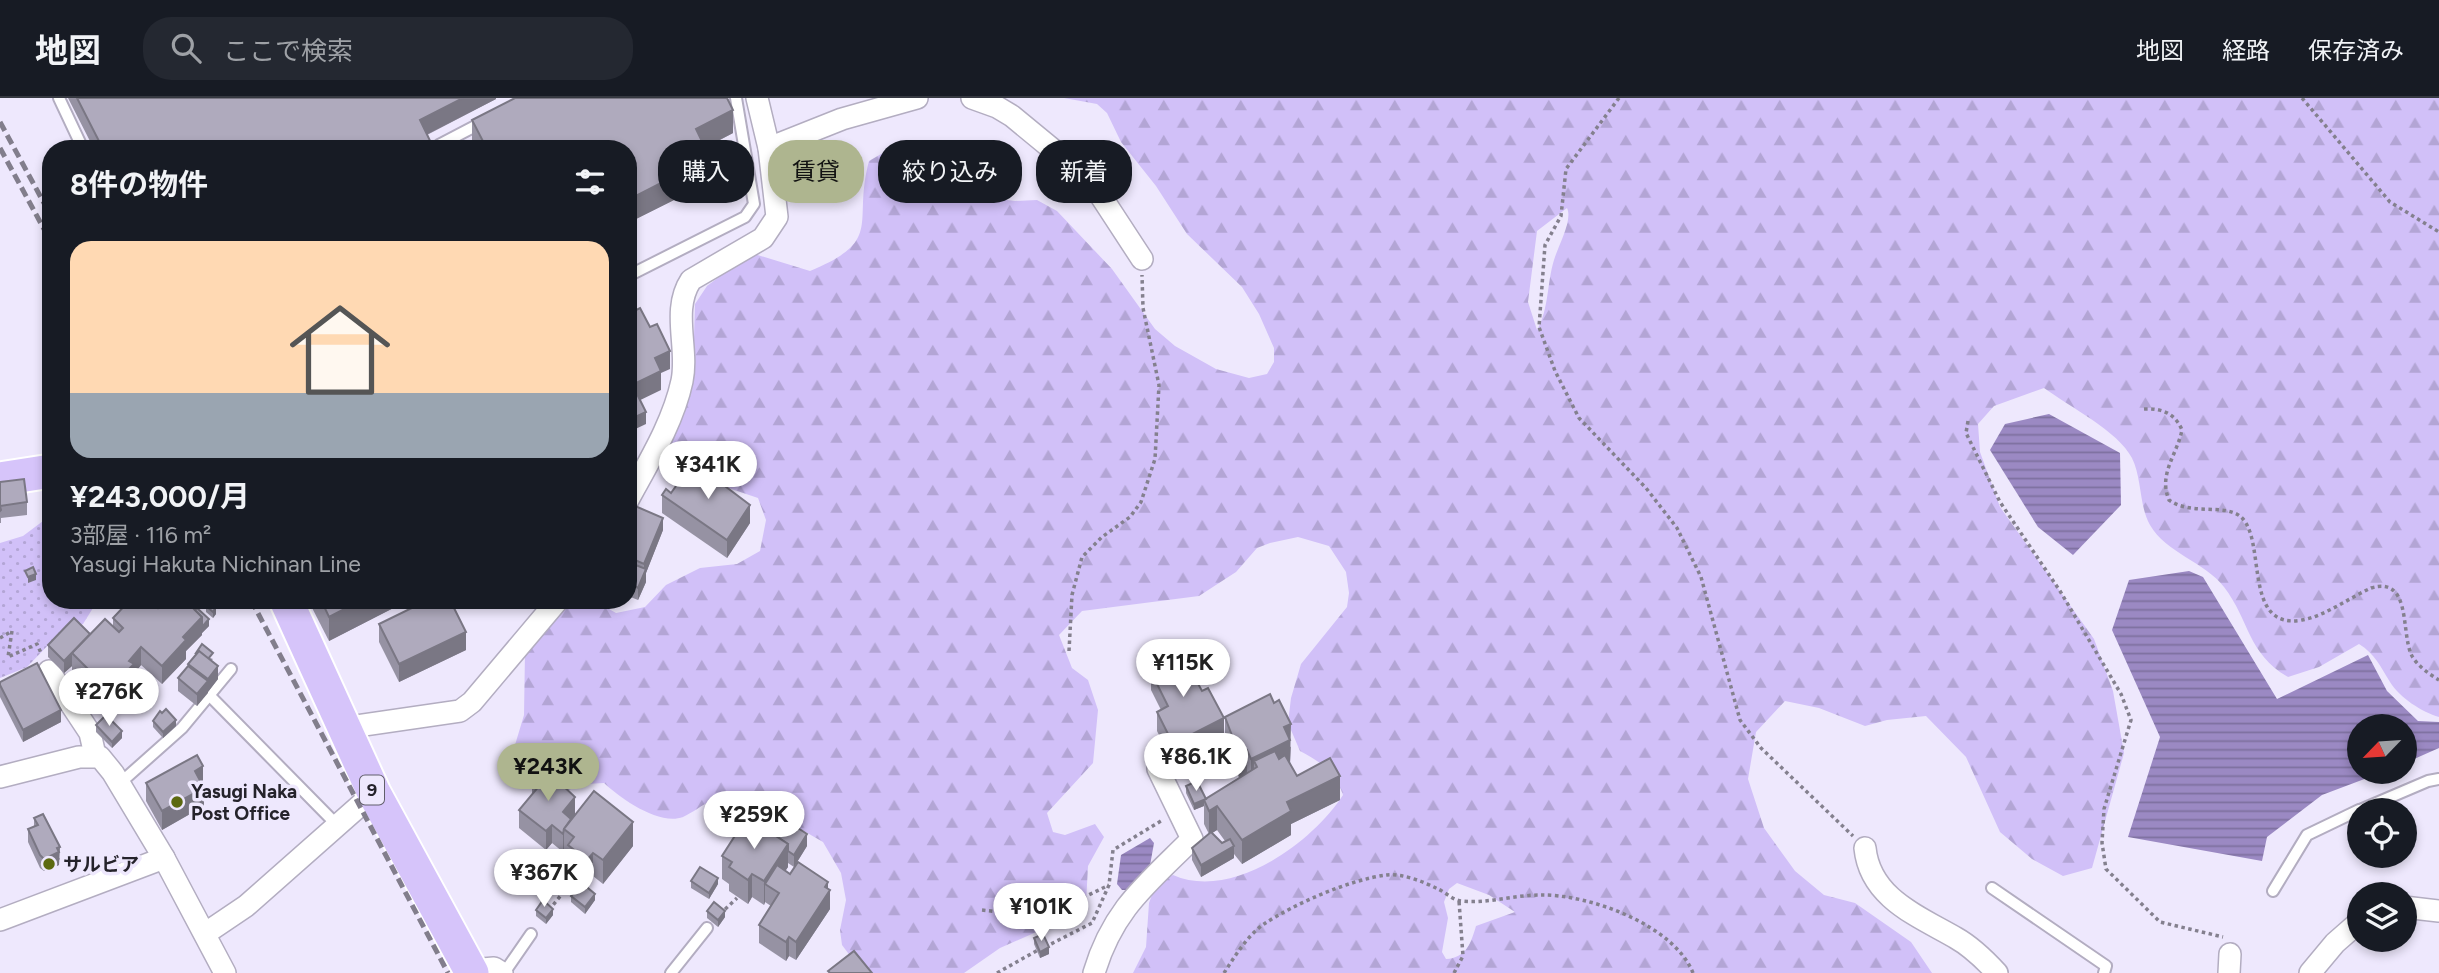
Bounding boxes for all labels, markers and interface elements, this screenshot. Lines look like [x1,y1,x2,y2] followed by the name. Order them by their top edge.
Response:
[143,17,633,80] search box
[167,29,205,67] icon: search
[35,31,101,70] text: 地図
[223,35,353,67] text: ここで検索
[2136,36,2184,65] text: 地図
[2222,36,2270,65] text: 経路
[2308,36,2404,65] text: 保存済み
[658,140,754,203] chip: 購入
[768,140,864,203] chip: 賃貸
[878,140,1022,203] chip: 絞り込み
[1036,140,1132,203] chip: 新着
[571,163,609,201] icon: filters
[70,166,208,203] text: 8件の物件
[277,287,403,413] icon: home
[659,442,757,501] pin: ¥341K
[675,450,741,478] text: ¥341K
[70,478,250,515] text: ¥243,000/月
[70,521,211,549] text: 3部屋 · 116 m²
[70,550,361,578] text: Yasugi Hakuta Nichinan Line
[1134,640,1232,699] pin: ¥115K
[1152,648,1214,676] text: ¥115K
[60,668,158,728] pin: ¥276K
[75,677,143,705] text: ¥276K
[2347,714,2417,784] north arrow
[2347,714,2417,952] map controls
[1139,734,1253,793] pin: ¥86.1K
[1160,742,1232,770] text: ¥86.1K
[499,744,597,803] pin: ¥243K
[513,752,583,780] text: ¥243K
[360,776,384,804] road number: 9
[191,780,297,825] place label: Yasugi Naka Post Office
[705,792,803,851] pin: ¥259K
[169,794,185,810] marker: Yasugi Naka Post Office
[2347,798,2417,868] button: locate
[719,800,789,828] text: ¥259K
[495,850,593,909] pin: ¥367K
[63,853,139,876] place label: サルビア
[41,856,57,872] marker: サルビア
[510,858,578,886] text: ¥367K
[2347,882,2417,952] button: layers
[992,884,1090,943] pin: ¥101K
[1009,892,1073,920] text: ¥101K

